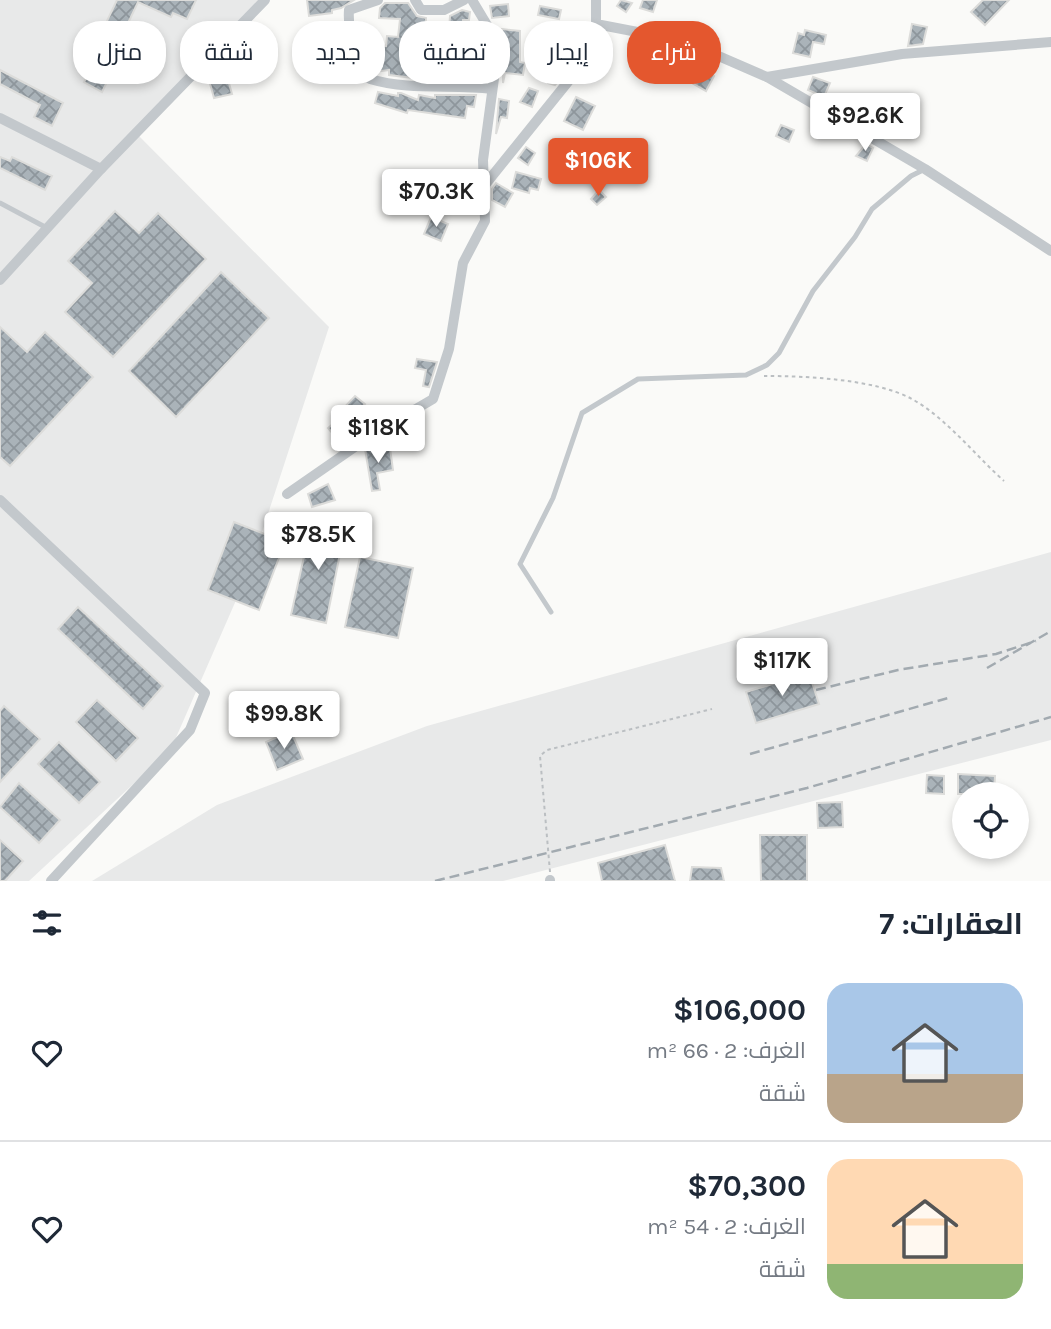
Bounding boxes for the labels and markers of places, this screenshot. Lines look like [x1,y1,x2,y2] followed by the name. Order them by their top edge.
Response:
[808,94,922,153] pin: $92.6K
[549,138,647,198] pin: $106K
[379,170,493,229] pin: $70.3K
[329,406,427,465] pin: $118K
[261,512,375,572] pin: $78.5K
[733,638,831,698] pin: $117K
[227,692,341,751] pin: $99.8K

